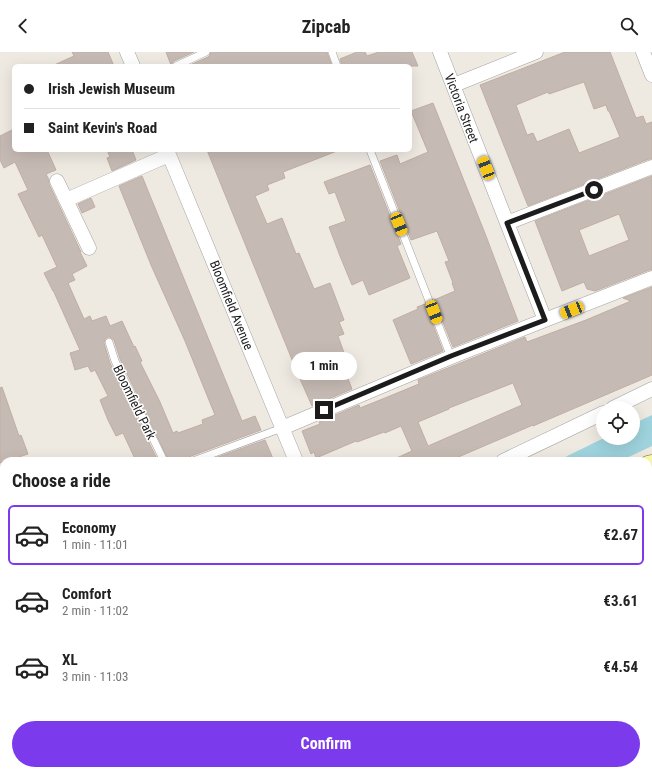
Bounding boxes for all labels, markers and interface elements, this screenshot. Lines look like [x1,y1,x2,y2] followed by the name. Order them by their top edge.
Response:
[12,15,34,37] icon: back
[618,15,640,37] icon: search
[302,16,350,37] text: Zipcab
[441,71,482,145] street label: Victoria Street
[48,80,175,98] text: Irish Jewish Museum
[48,119,157,137] text: Saint Kevin's Road
[476,155,496,181] car
[585,181,603,199] route start
[389,211,409,237] car
[207,258,256,352] street label: Bloomfield Avenue
[424,299,444,325] car
[559,300,585,320] car
[291,352,357,380] callout: 1 min
[310,358,338,373] text: 1 min
[110,363,159,442] street label: Bloomfield Park
[315,401,333,419] route end
[596,401,640,445] map controls
[596,401,640,445] button: locate
[12,470,111,491] text: Choose a ride
[14,517,50,553] icon: car
[62,519,116,537] text: Economy
[603,526,638,544] text: €2.67
[62,537,128,552] text: 1 min · 11:01
[14,583,50,619] icon: car
[62,585,111,603] text: Comfort
[603,592,638,610] text: €3.61
[62,603,128,618] text: 2 min · 11:02
[14,649,50,685] icon: car
[62,651,78,669] text: XL
[603,658,638,676] text: €4.54
[62,669,128,684] text: 3 min · 11:03
[12,721,640,767] button: Confirm

